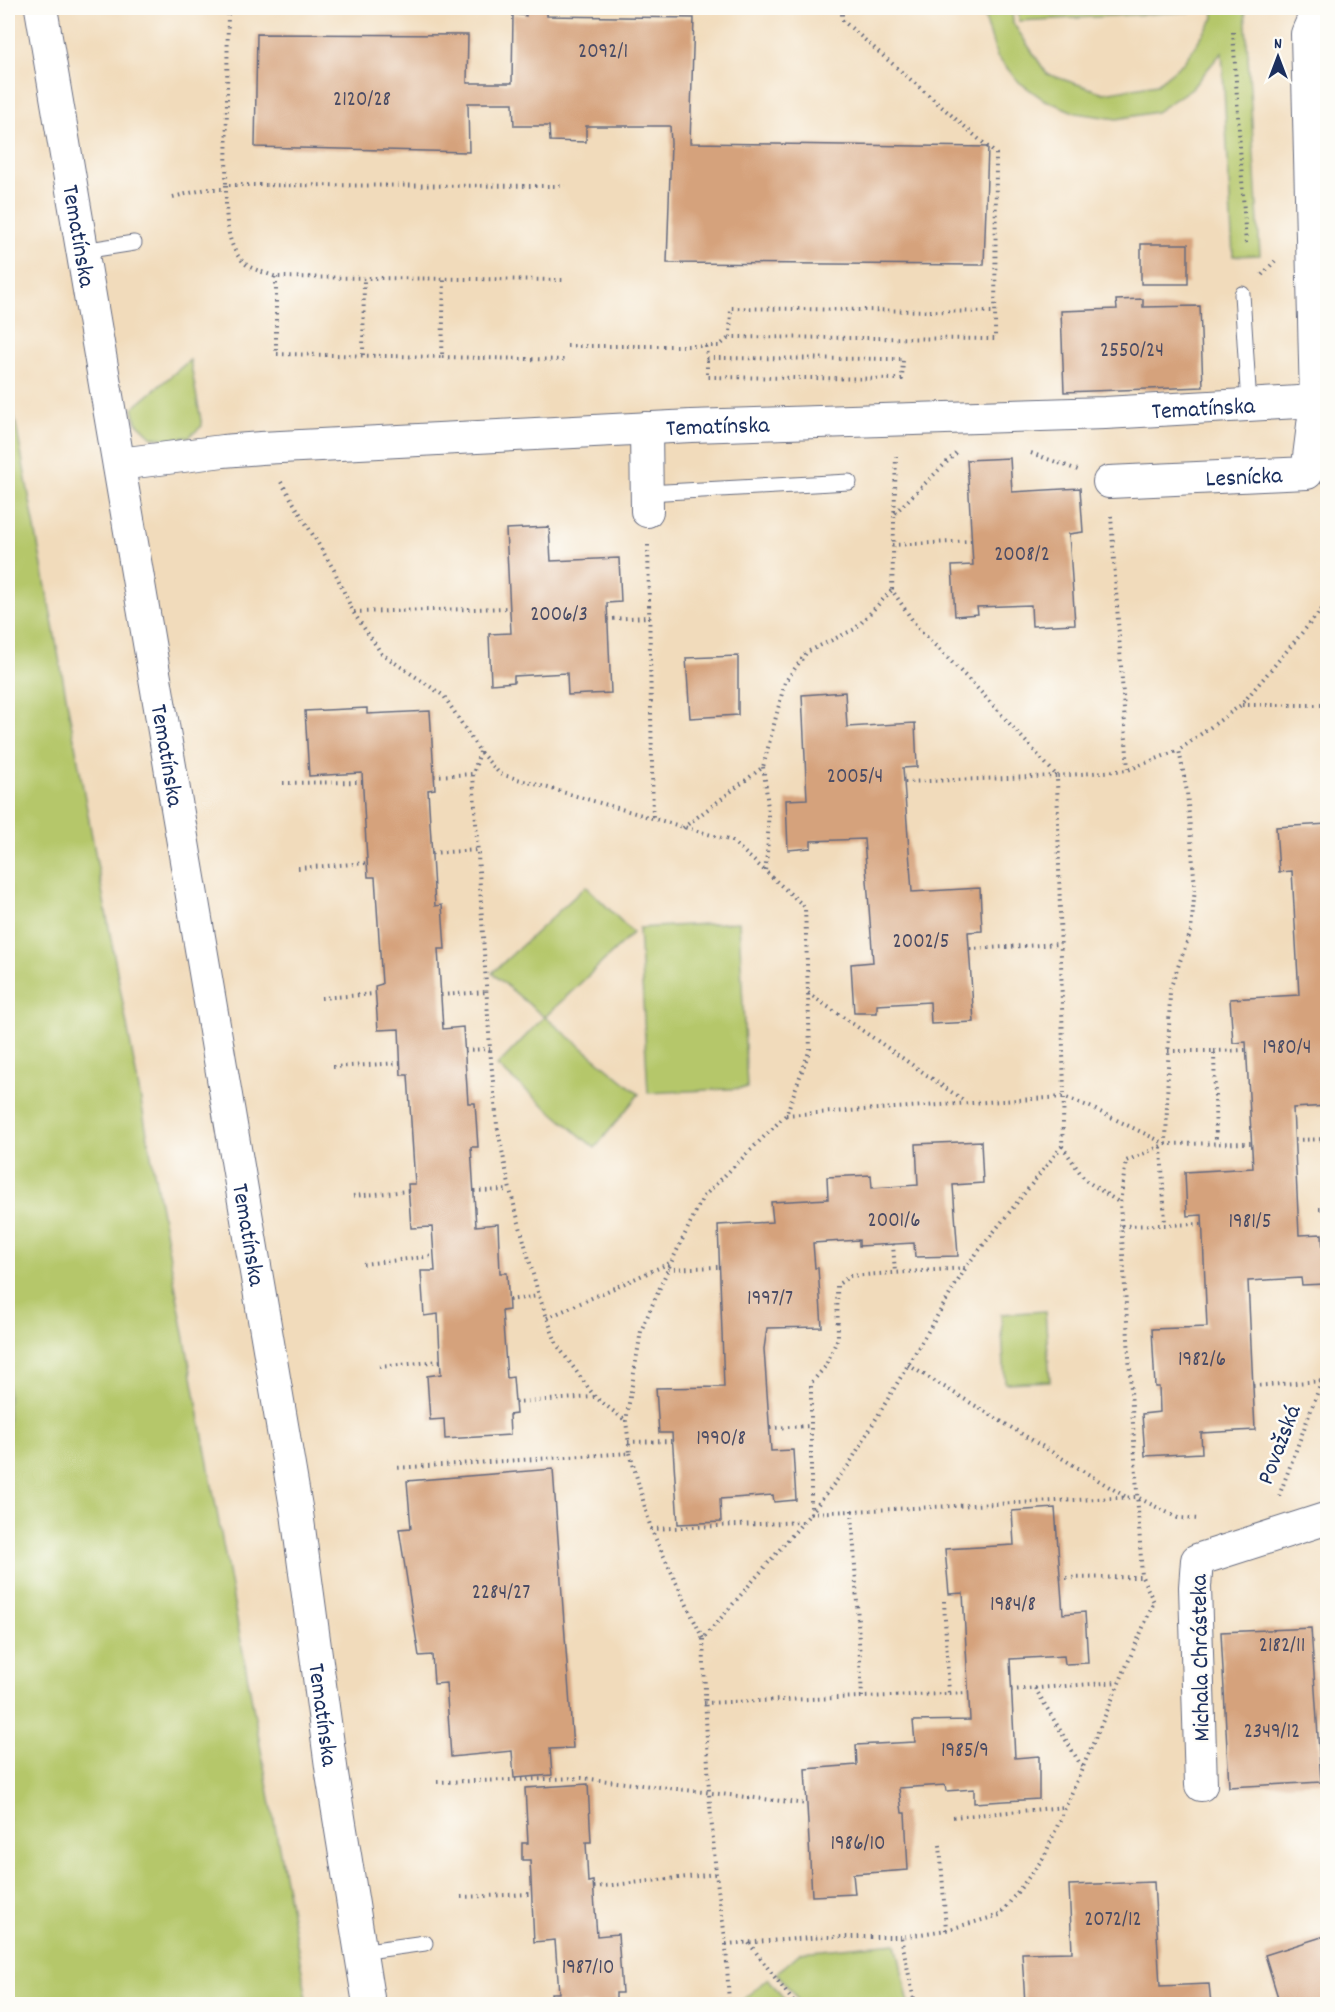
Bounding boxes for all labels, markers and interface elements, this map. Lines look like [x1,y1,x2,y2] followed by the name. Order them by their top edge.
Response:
[1248,27,1308,87] north arrow
[1274,33,1282,56] text: N
[578,38,628,68] house number: 2092/1
[333,86,391,116] house number: 2120/28
[51,182,102,291] street label: Tematínska
[1100,337,1164,367] house number: 2550/24
[1151,390,1257,430] street label: Tematínska
[665,410,771,447] street label: Tematínska
[1205,460,1284,498] street label: Lesnícka
[994,541,1050,571] house number: 2008/2
[530,601,588,631] house number: 2006/3
[140,702,191,810] street label: Tematínska
[827,763,883,793] house number: 2005/4
[893,928,949,958] house number: 2002/5
[1263,1034,1311,1064] house number: 1980/4
[221,1181,272,1289] street label: Tematínska
[868,1207,920,1237] house number: 2001/6
[1229,1208,1271,1238] house number: 1981/5
[747,1285,793,1315] house number: 1997/7
[1178,1346,1226,1376] house number: 1982/6
[1250,1400,1312,1490] street label: Považská
[696,1425,746,1455] house number: 1990/8
[1184,1573,1220,1742] street label: Michala Chrásteka
[472,1579,530,1609] house number: 2284/27
[990,1591,1036,1621] house number: 1984/8
[1259,1632,1305,1662] house number: 2182/11
[297,1661,345,1769] street label: Tematínska
[1244,1718,1300,1748] house number: 2349/12
[941,1737,989,1767] house number: 1985/9
[831,1830,885,1860] house number: 1986/10
[1084,1906,1142,1936] house number: 2072/12
[562,1954,614,1984] house number: 1987/10

